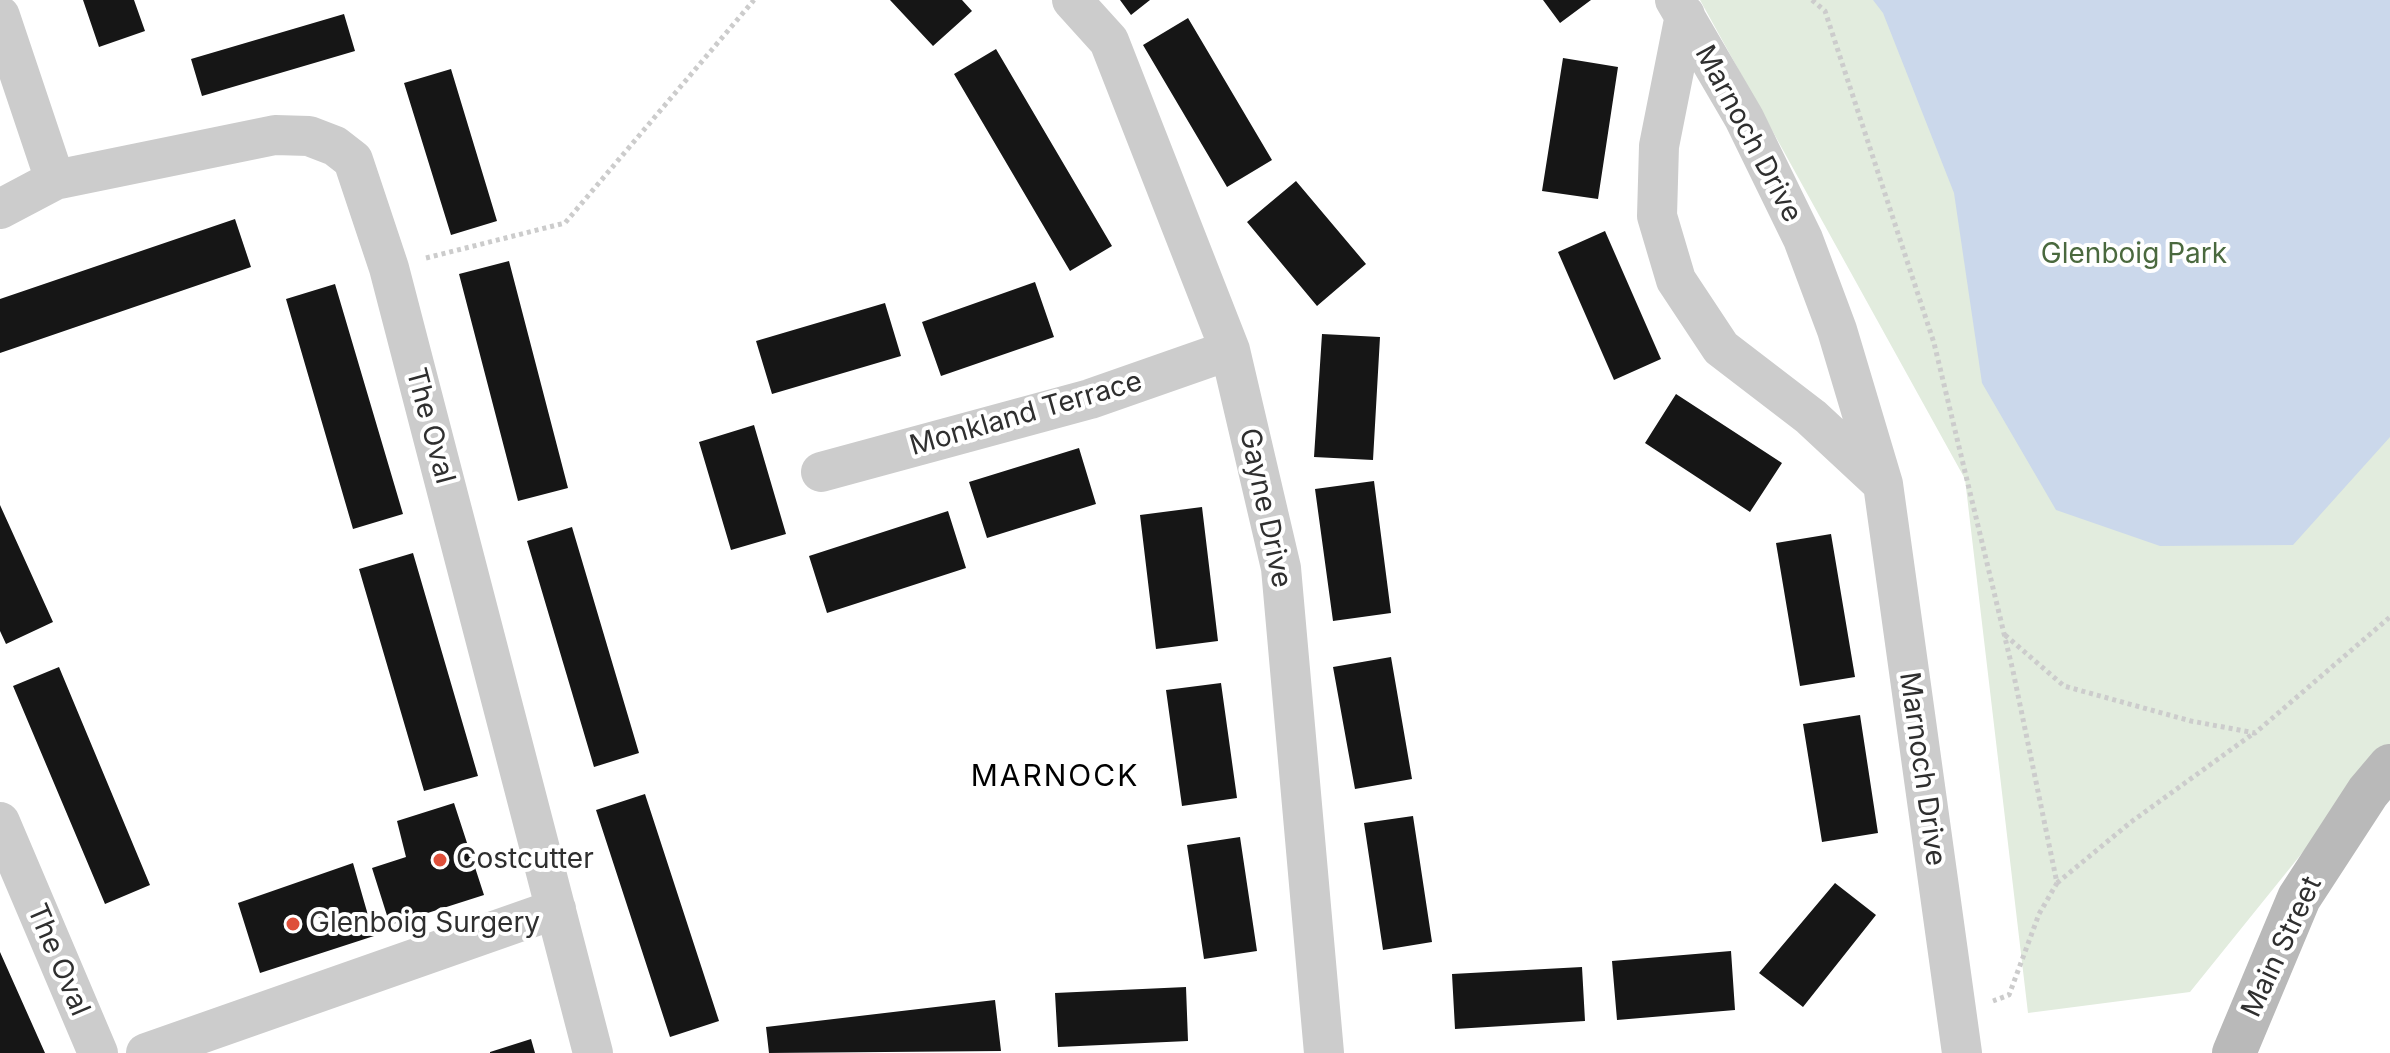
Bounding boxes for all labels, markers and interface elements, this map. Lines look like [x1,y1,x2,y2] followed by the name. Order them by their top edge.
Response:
[1687,40,1809,228] street label: Marnoch Drive
[2041,238,2227,272] park label: Glenboig Park
[398,364,462,488] street label: The Oval
[906,365,1146,463] street label: Monkland Terrace
[1232,425,1298,591] street label: Gayne Drive
[1892,670,1952,868] street label: Marnoch Drive
[971,759,1139,795] district label: MARNOCK
[456,843,594,877] place label: Costcutter
[431,851,449,869] marker: Costcutter
[2235,871,2329,1023] street label: Main Street
[19,899,97,1021] street label: The Oval
[309,907,540,941] place label: Glenboig Surgery
[284,915,302,933] marker: Glenboig Surgery

